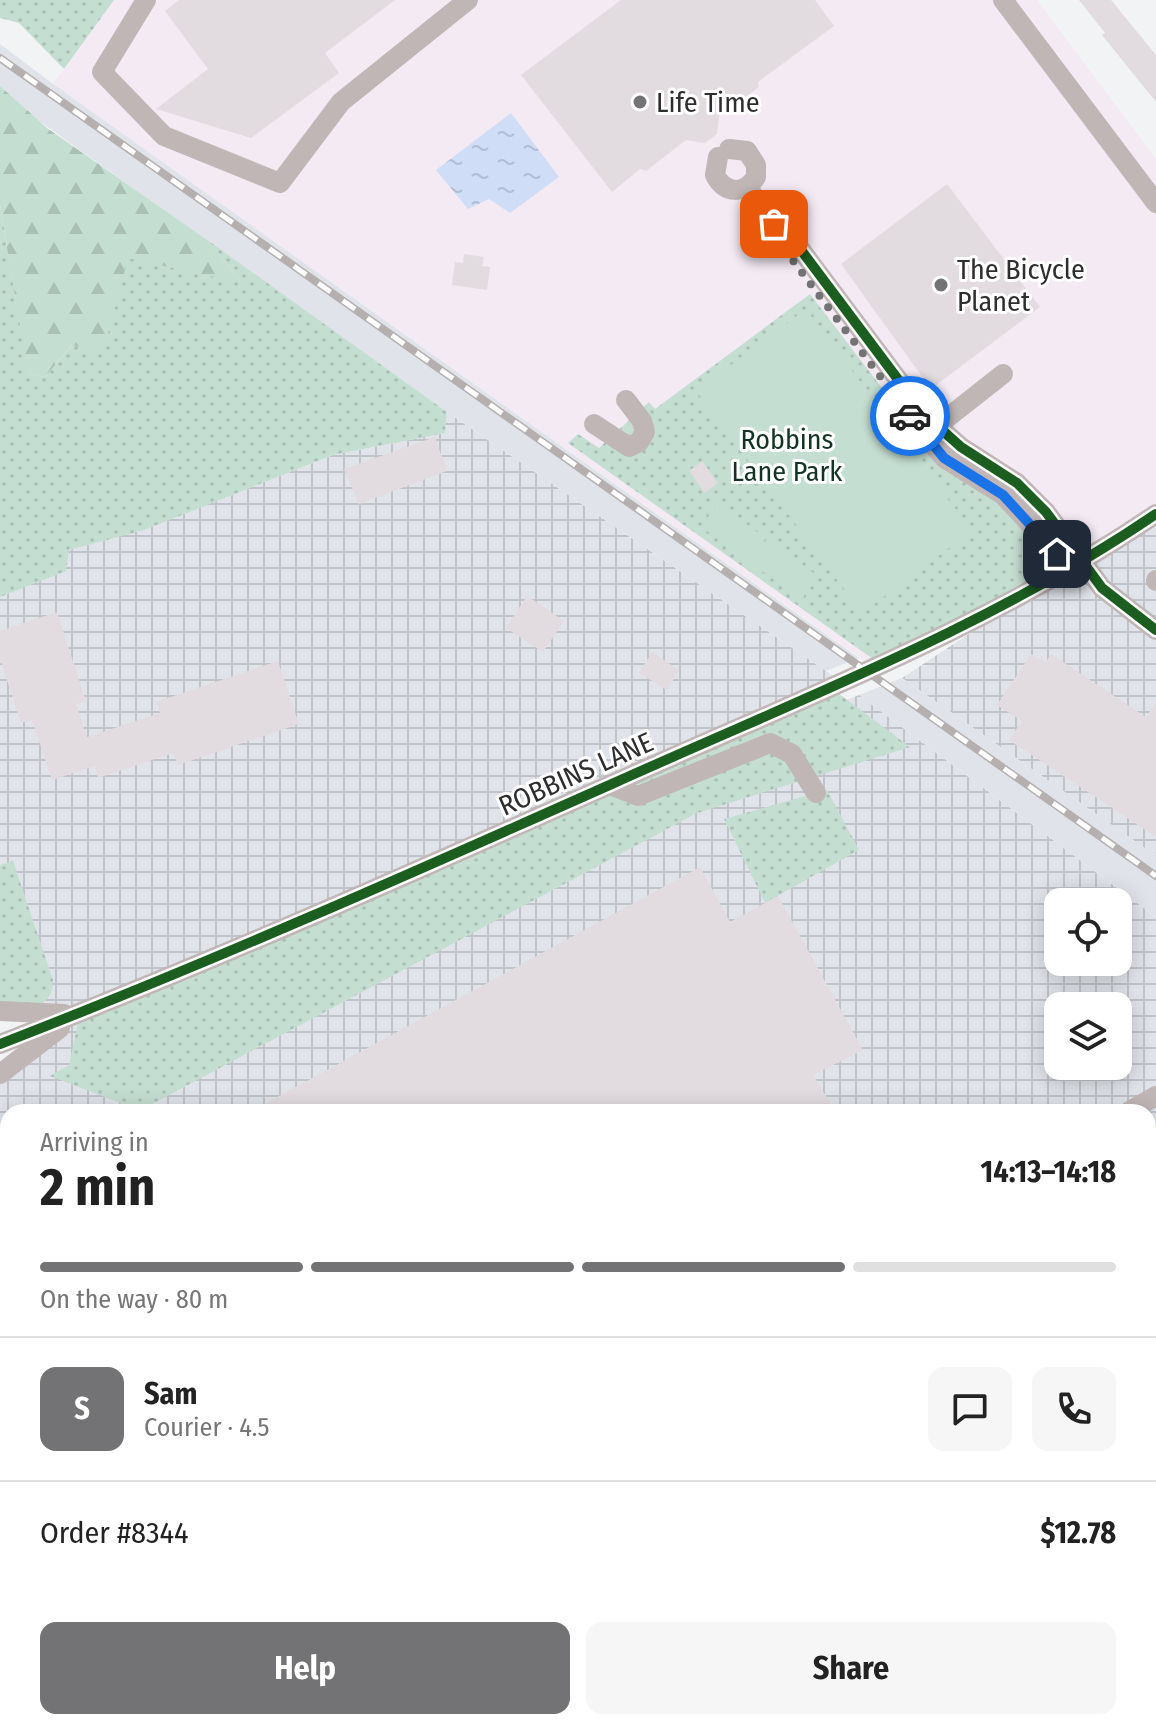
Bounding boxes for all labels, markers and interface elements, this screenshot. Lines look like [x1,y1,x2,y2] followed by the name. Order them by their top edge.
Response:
[656,86,760,119] place label: Life Time
[631,93,649,111] marker: Life Time
[740,190,808,258] pin
[752,202,796,246] icon: bag
[957,253,1085,318] place label: The Bicycle Planet
[932,276,950,294] marker: The Bicycle Planet
[870,376,950,456] courier
[888,394,932,438] icon: car
[732,423,843,488] park label: Robbins Lane Park
[1023,520,1091,588] pin
[1035,532,1079,576] icon: home
[494,725,658,823] street label: ROBBINS LANE
[1044,888,1132,1080] map controls
[1044,888,1132,976] button: locate
[1044,992,1132,1080] button: layers
[40,1127,149,1158] text: Arriving in
[981,1154,1116,1190] text: 14:13–14:18
[40,1156,155,1219] text: 2 min
[40,1284,228,1315] text: On the way · 80 m
[928,1367,1012,1451] button: chat
[1032,1367,1116,1451] button: phone
[144,1376,197,1412] text: Sam
[74,1391,90,1427] text: S
[144,1412,270,1443] text: Courier · 4.5
[40,1515,188,1551] text: Order #8344
[1041,1515,1116,1551] text: $12.78
[40,1622,570,1714] button: Help
[586,1622,1116,1714] button: Share

